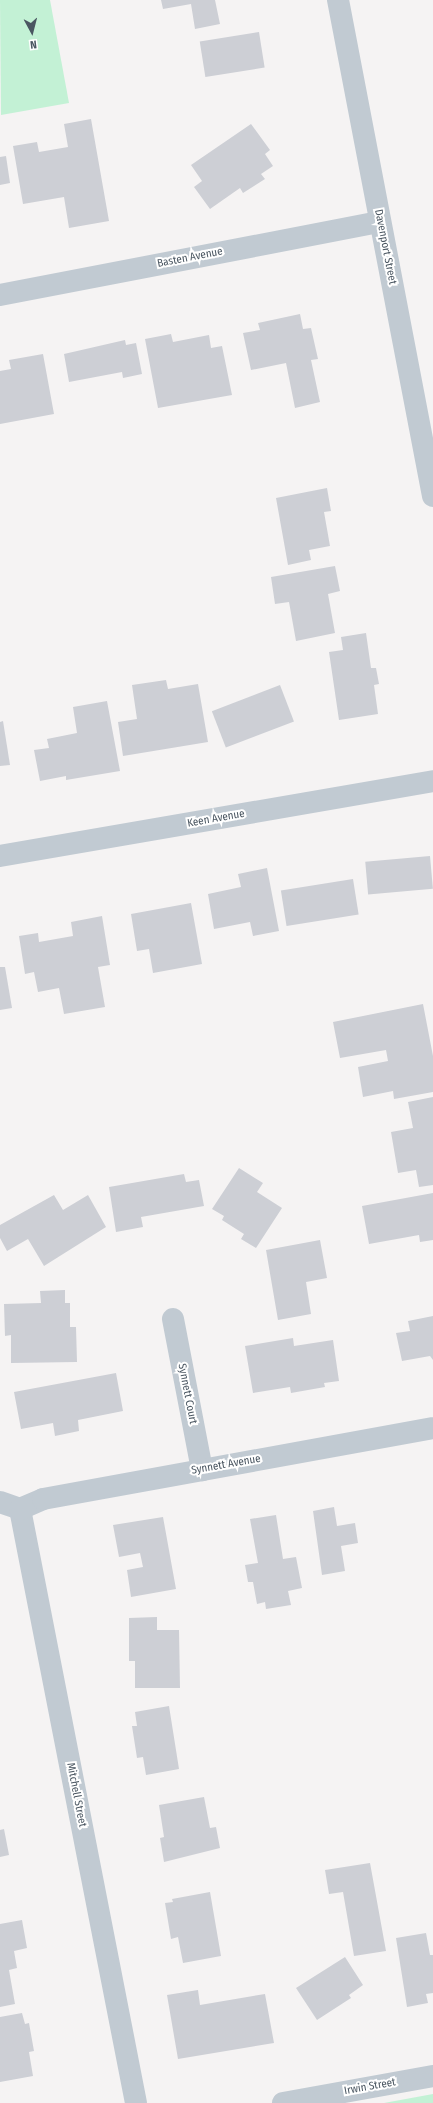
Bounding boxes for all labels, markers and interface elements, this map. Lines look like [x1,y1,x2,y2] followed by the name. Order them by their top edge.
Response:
[12,12,52,52] north arrow
[29,38,38,51] text: N
[371,208,399,286] street label: Davenport Street
[156,245,224,271] street label: Basten Avenue
[186,807,246,831] street label: Keen Avenue
[175,1363,199,1425] street label: Synnett Court
[190,1452,262,1478] street label: Synnett Avenue
[63,1762,89,1828] street label: Mitchell Street
[343,2076,397,2098] street label: Irwin Street

